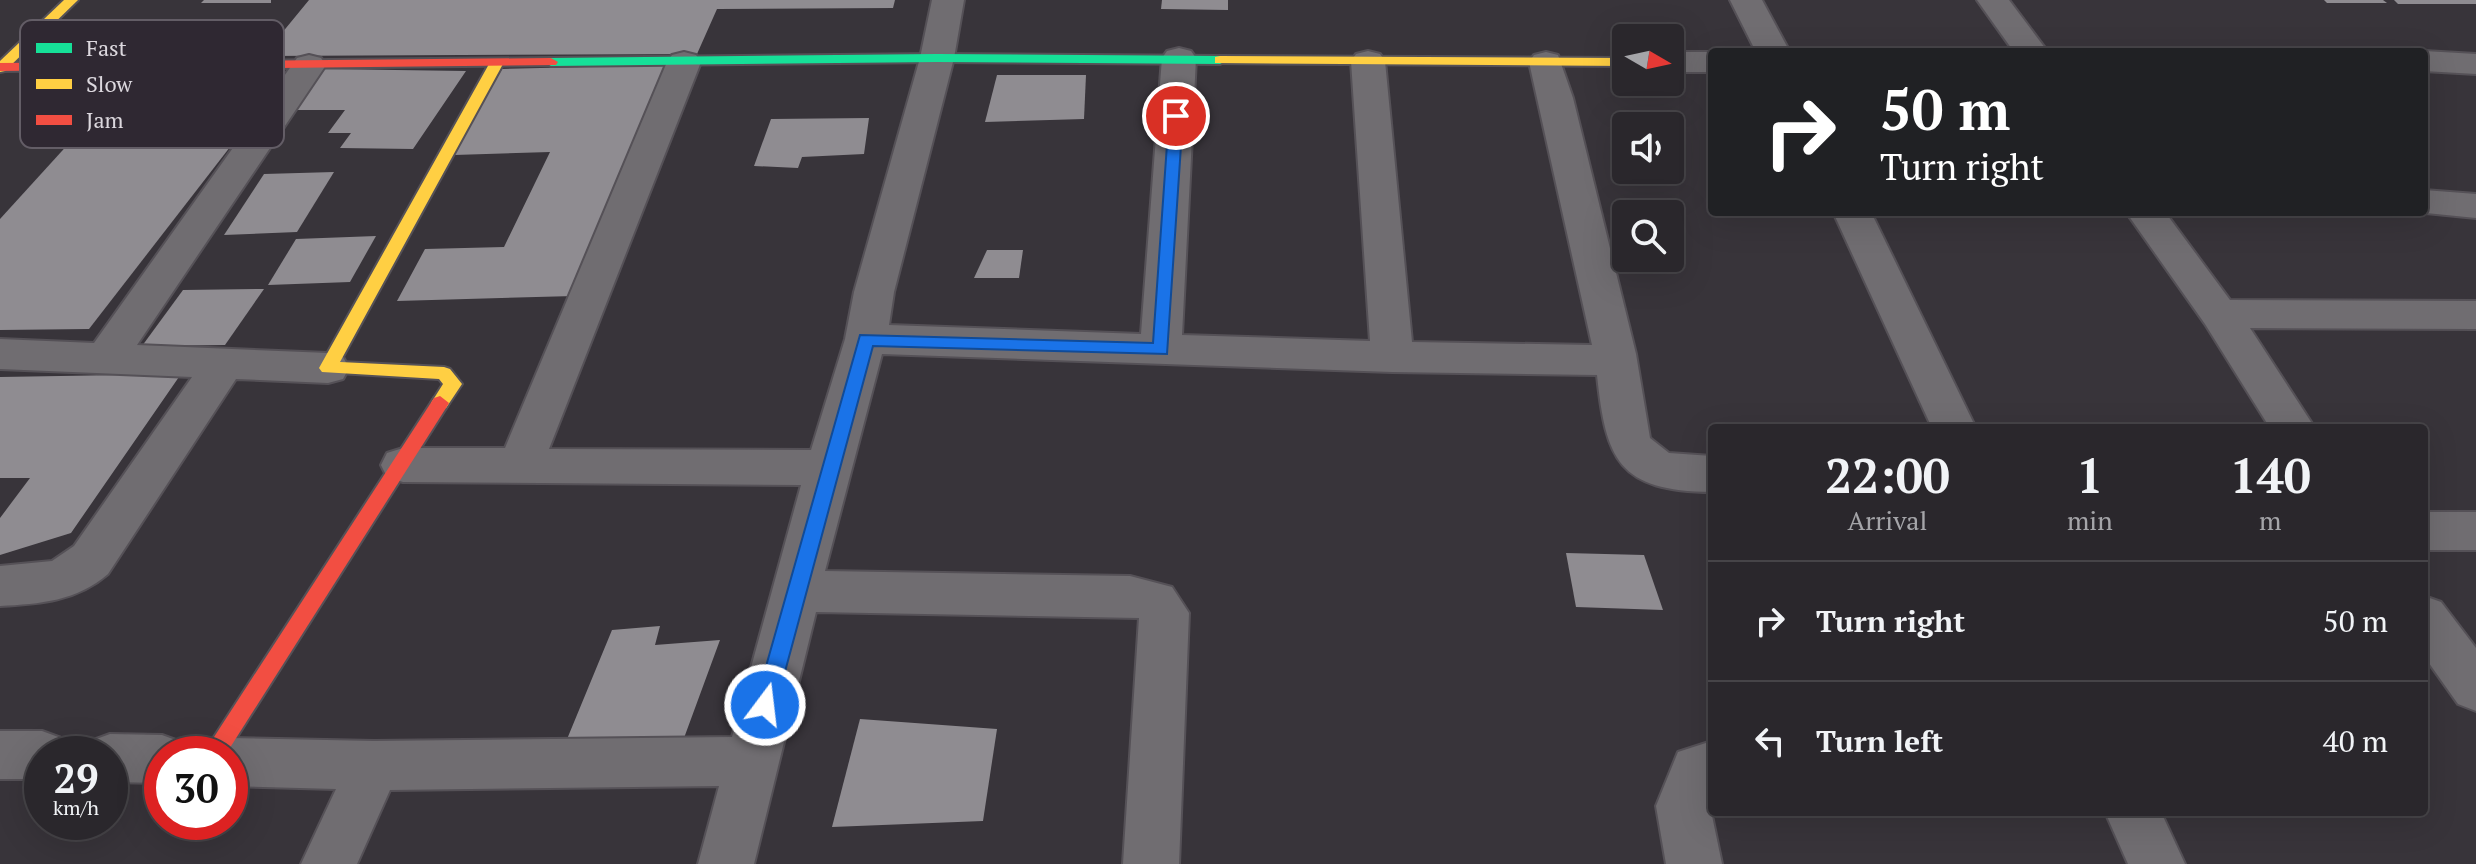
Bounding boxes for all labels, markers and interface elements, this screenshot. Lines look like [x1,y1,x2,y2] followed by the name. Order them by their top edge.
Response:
[20,20,284,148] legend
[1612,24,1684,96] north arrow
[1612,24,1684,272] map controls
[86,33,127,62] text: Fast
[86,69,133,98] text: Slow
[1880,72,2010,146] text: 50 m
[1748,80,1852,184] icon: right
[1142,82,1210,150] pin
[1154,94,1198,138] icon: arrive
[86,105,124,134] text: Jam
[1612,112,1684,184] button: sound
[1880,143,2044,190] text: Turn right
[1612,200,1684,272] button: search
[1825,443,1950,507] text: 22:00
[2076,443,2103,507] text: 1
[2230,443,2311,507] text: 140
[1848,503,1927,537] text: Arrival
[2067,503,2113,537] text: min
[2259,503,2282,537] text: m
[1748,599,1792,643] icon: right
[1816,601,1965,641] text: Turn right
[2323,601,2388,641] text: 50 m
[723,663,807,747] position arrow
[1748,719,1792,763] icon: left
[1816,721,1943,761] text: Turn left
[2323,721,2388,761] text: 40 m
[144,736,248,840] speed limit sign: 30
[53,751,99,804] text: 29
[53,794,99,821] text: km/h

